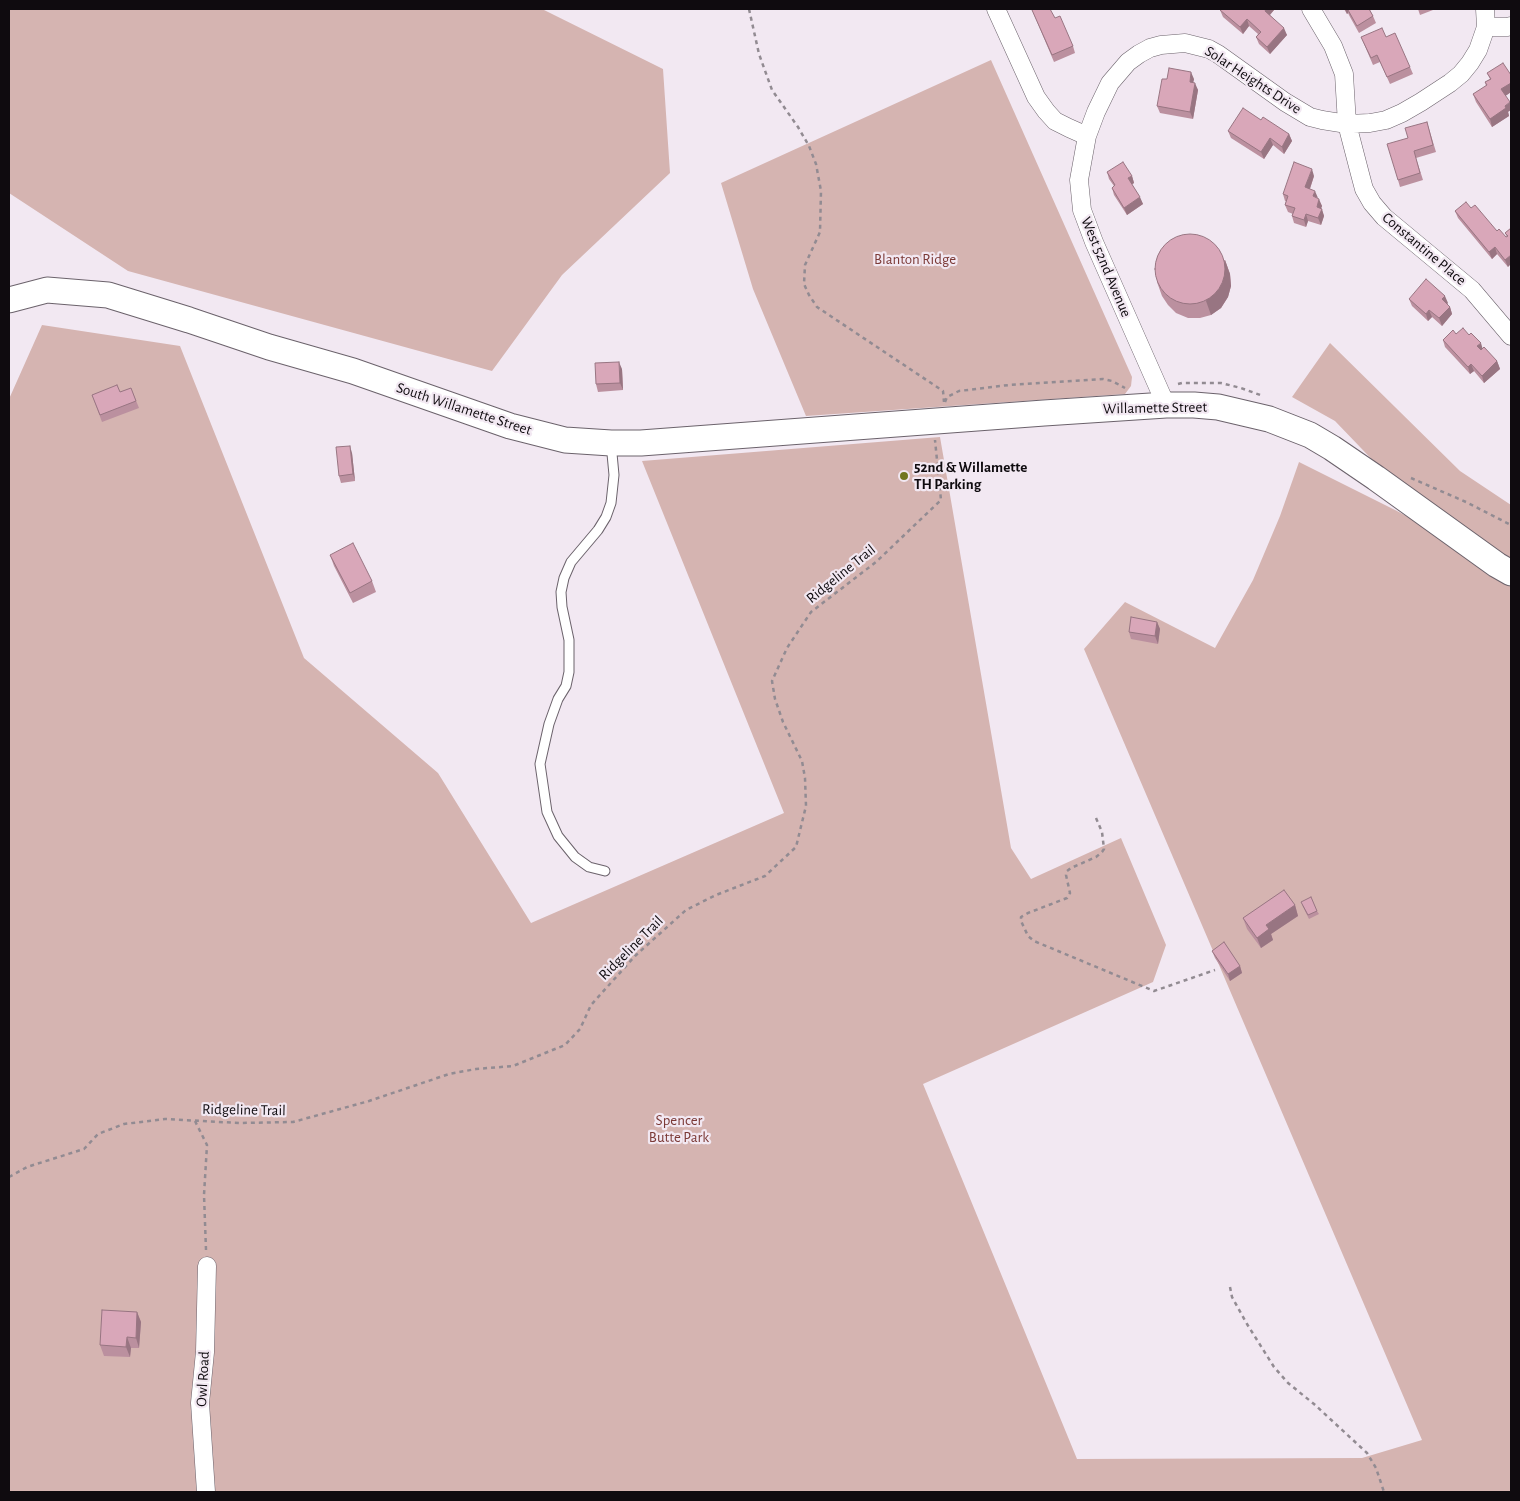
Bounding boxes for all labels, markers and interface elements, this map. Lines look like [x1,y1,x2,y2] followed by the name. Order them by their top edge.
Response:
[1201,42,1305,118] street label: Solar Heights Drive
[1378,209,1470,289] street label: Constantine Place
[1077,214,1135,320] street label: West 52nd Avenue
[874,250,956,268] park label: Blanton Ridge
[394,379,534,439] street label: South Willamette Street
[1103,398,1207,418] street label: Willamette Street
[914,458,1027,493] place label: 52nd & Willamette TH Parking
[898,470,910,482] marker: 52nd & Willamette TH Parking
[803,541,879,607] street label: Ridgeline Trail
[595,912,667,984] street label: Ridgeline Trail
[202,1100,286,1120] street label: Ridgeline Trail
[649,1111,709,1146] park label: Spencer Butte Park
[193,1351,213,1407] street label: Owl Road

